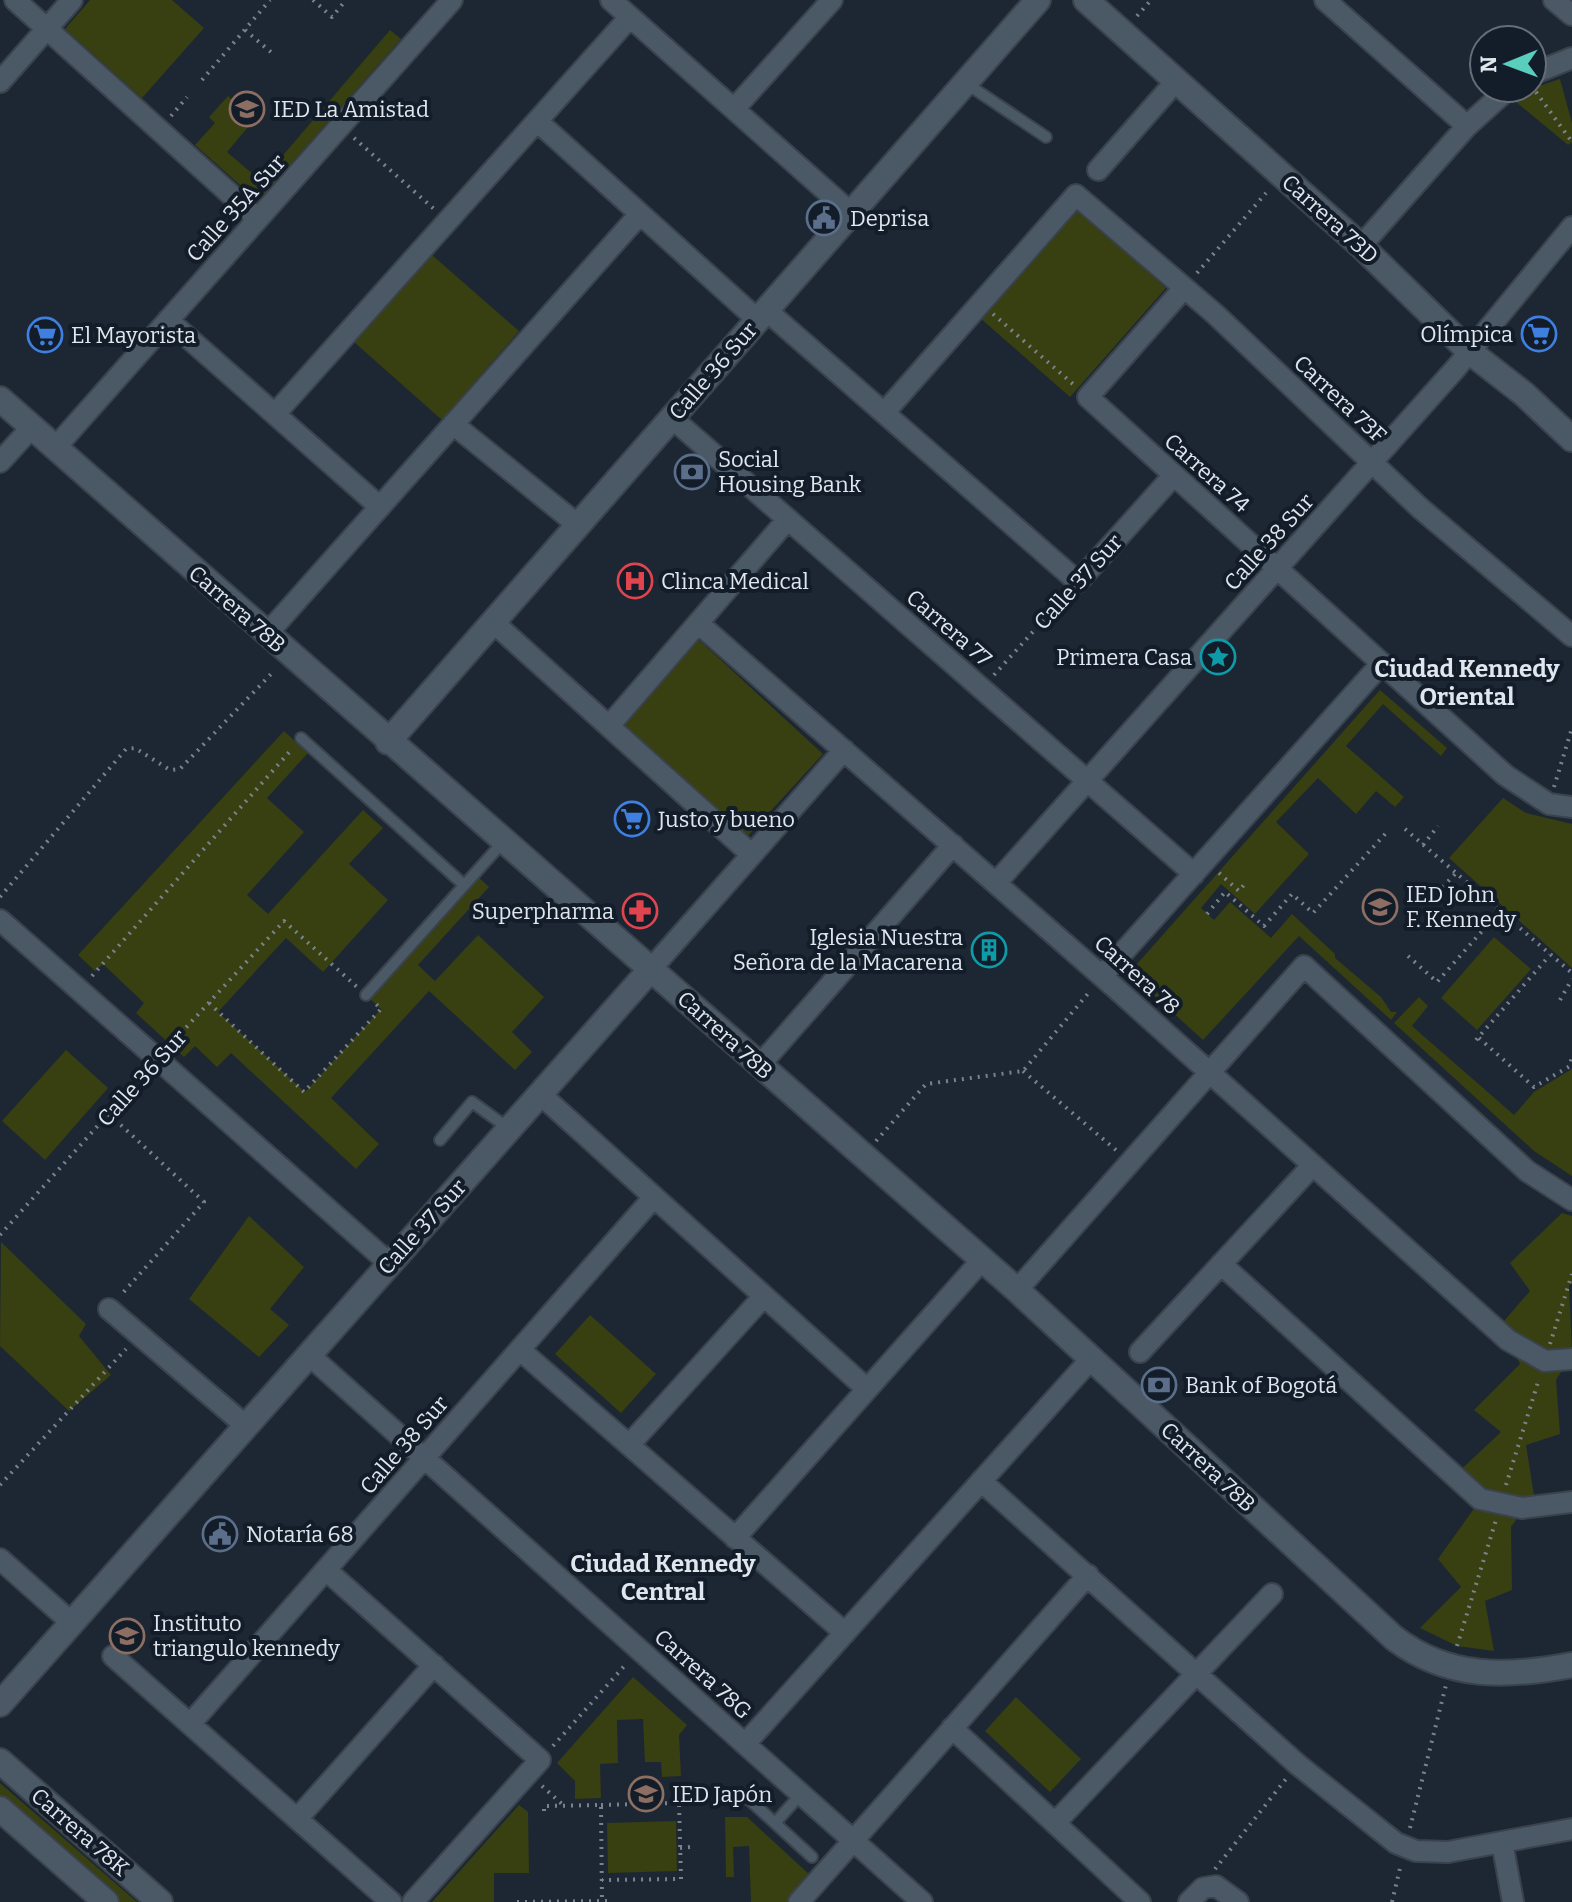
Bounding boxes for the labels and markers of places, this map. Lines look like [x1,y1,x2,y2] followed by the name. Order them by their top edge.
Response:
[228,90,266,128] school or university icon: IED La Amistad
[273,96,429,123] place label: IED La Amistad
[805,199,843,237] public building icon: Deprisa
[850,205,929,232] place label: Deprisa
[1520,315,1558,353] supermarket icon: Olímpica
[26,316,64,354] supermarket icon: El Mayorista
[1420,321,1513,348] place label: Olímpica
[71,322,196,349] place label: El Mayorista
[718,446,862,498] place label: Social Housing Bank
[673,453,711,491] bank icon: Social Housing Bank
[616,562,654,600] hospital icon: Clinca Medical
[661,568,809,595] place label: Clinca Medical
[1199,638,1237,676] place icon: Primera Casa
[1056,644,1192,671] place label: Primera Casa
[613,800,651,838] supermarket icon: Justo y bueno
[657,806,795,833] place label: Justo y bueno
[1406,881,1516,933] place label: IED John F. Kennedy
[1361,888,1399,926] school or university icon: IED John F. Kennedy
[621,892,659,930] pharmacy icon: Superpharma
[472,898,614,925] place label: Superpharma
[733,924,963,976] place label: Iglesia Nuestra Señora de la Macarena
[970,931,1008,969] building icon: Iglesia Nuestra Señora de la Macarena
[1140,1366,1178,1404] bank icon: Bank of Bogotá
[1185,1372,1337,1399] place label: Bank of Bogotá
[201,1515,239,1553] public building icon: Notaría 68
[246,1521,354,1548] place label: Notaría 68
[153,1610,340,1662] place label: Instituto triangulo kennedy
[108,1617,146,1655] school or university icon: Instituto triangulo kennedy
[627,1775,665,1813] school or university icon: IED Japón
[672,1781,772,1808] place label: IED Japón

